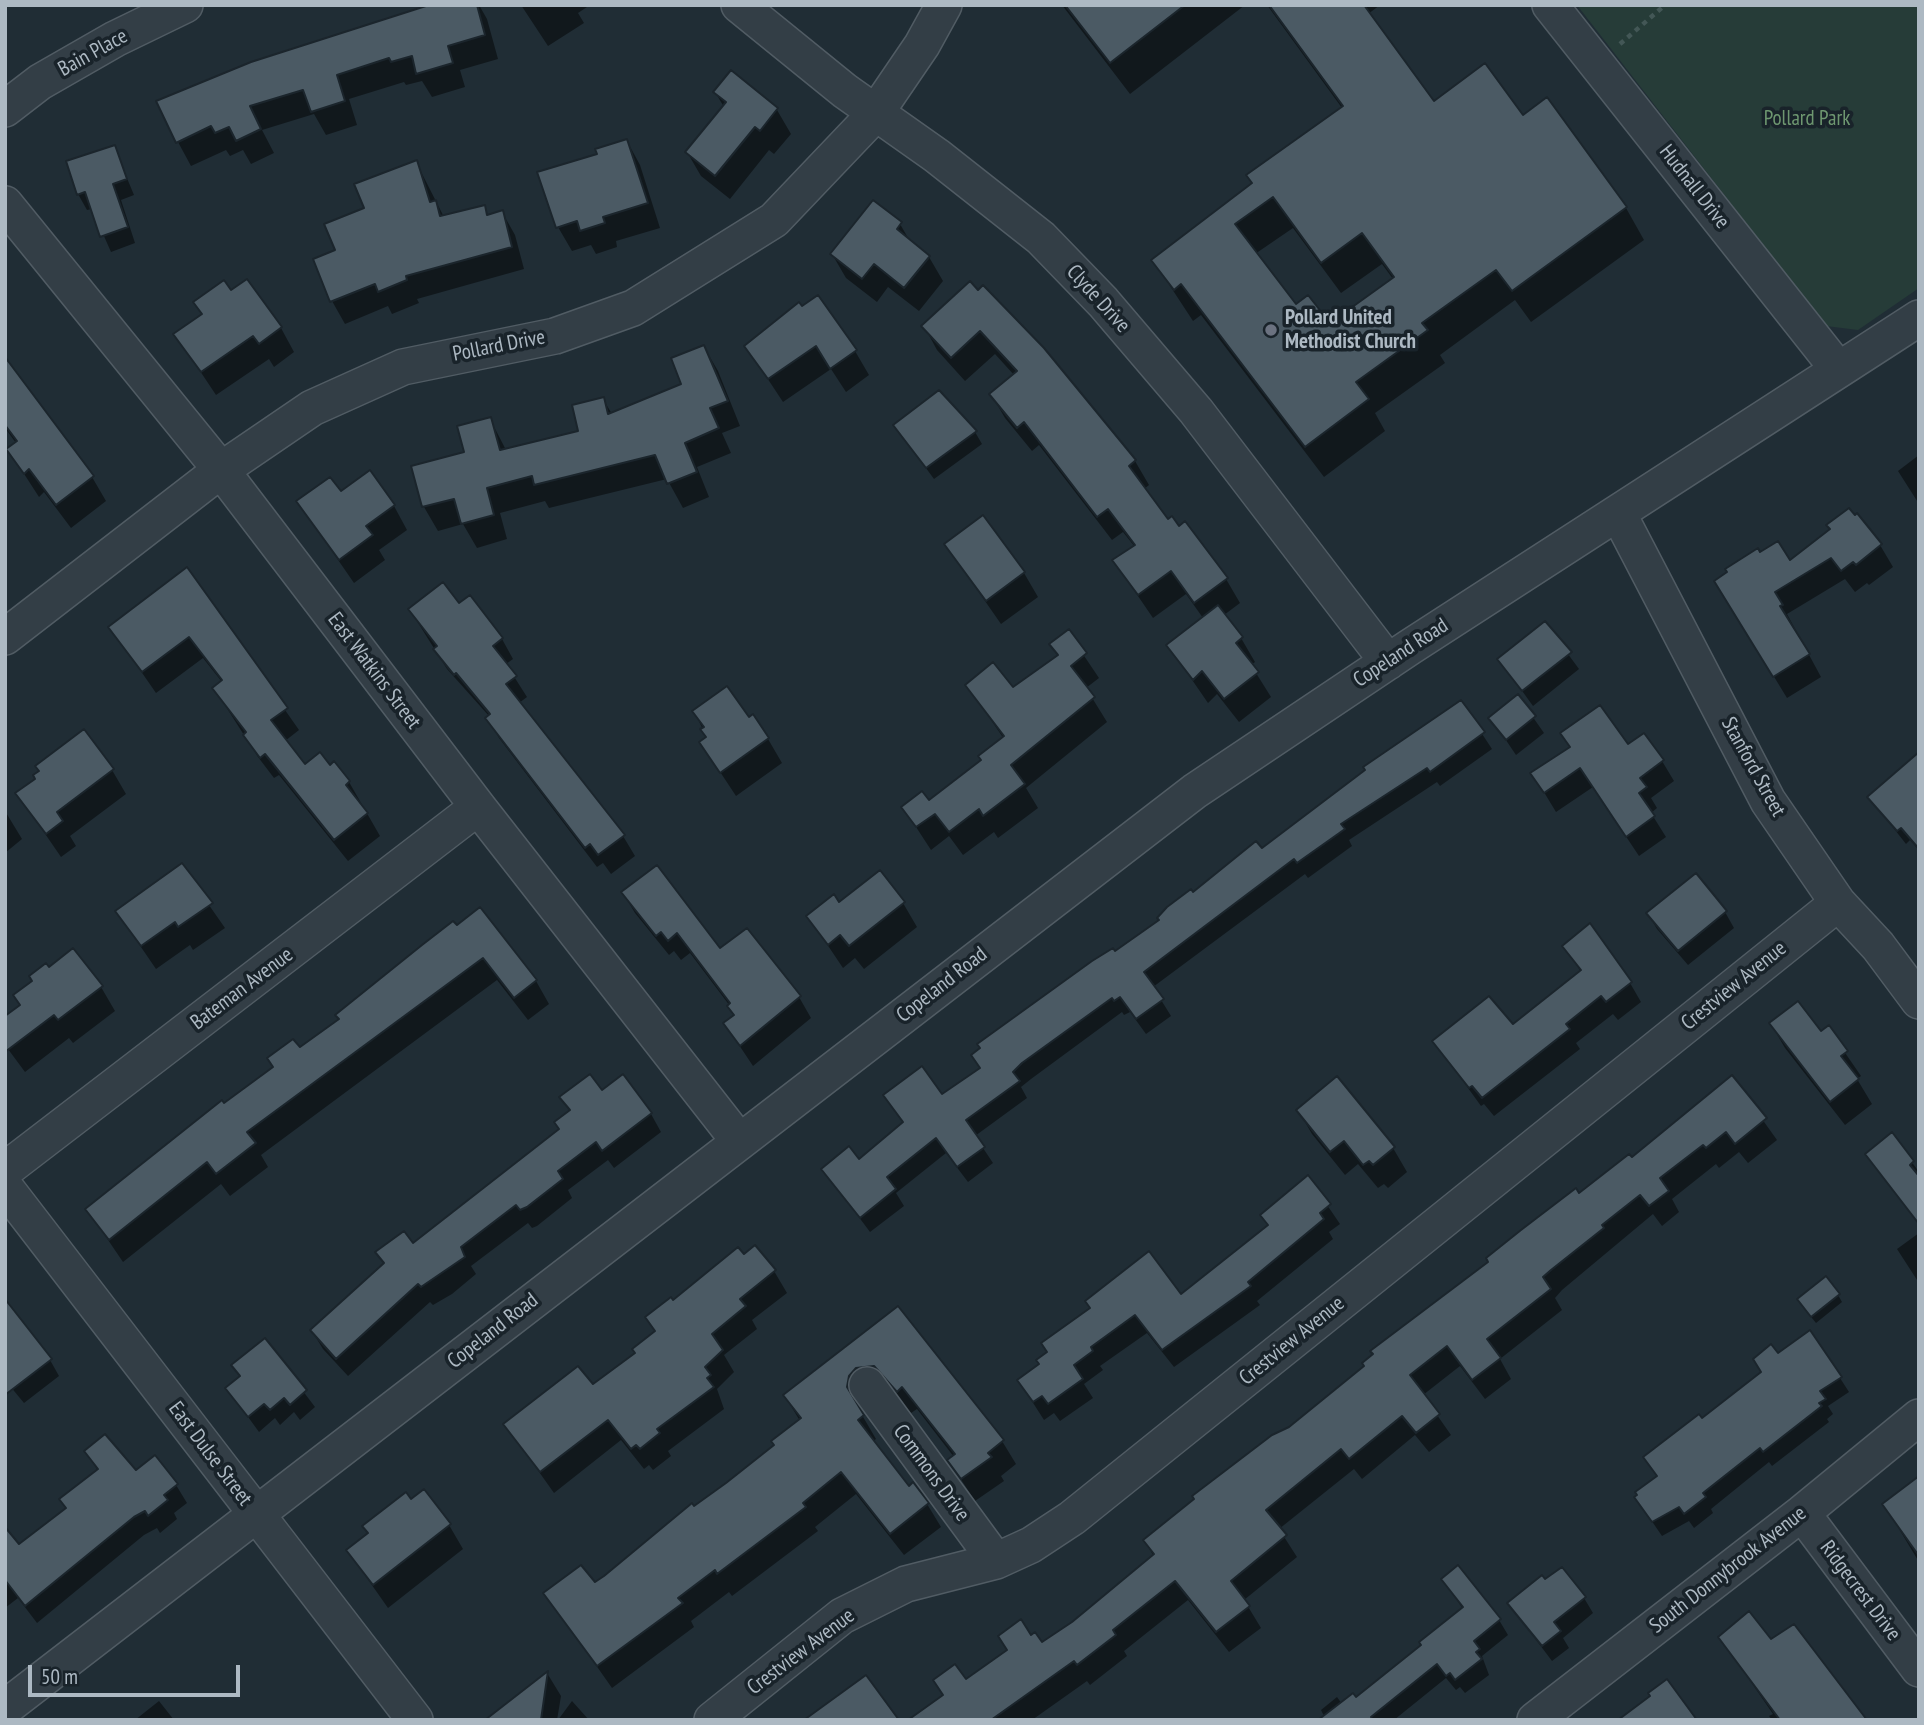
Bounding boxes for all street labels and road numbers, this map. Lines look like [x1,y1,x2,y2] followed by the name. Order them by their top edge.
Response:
[54,24,132,82] street label: Bain Place
[1653,140,1735,234] street label: Hudnall Drive
[1061,260,1135,338] street label: Clyde Drive
[451,325,547,367] street label: Pollard Drive
[322,608,426,734] street label: East Watkins Street
[1349,613,1453,693] street label: Copeland Road
[1715,713,1791,821] street label: Stanford Street
[1676,936,1792,1036] street label: Crestview Avenue
[186,942,298,1036] street label: Bateman Avenue
[892,942,992,1028] street label: Copeland Road
[443,1288,543,1374] street label: Copeland Road
[1234,1291,1350,1391] street label: Crestview Avenue
[163,1397,257,1511] street label: East Dulse Street
[887,1420,975,1526] street label: Commons Drive
[1645,1501,1811,1639] street label: South Donnybrook Avenue
[1814,1536,1906,1646] street label: Ridgecrest Drive
[742,1604,860,1700] street label: Crestview Avenue

